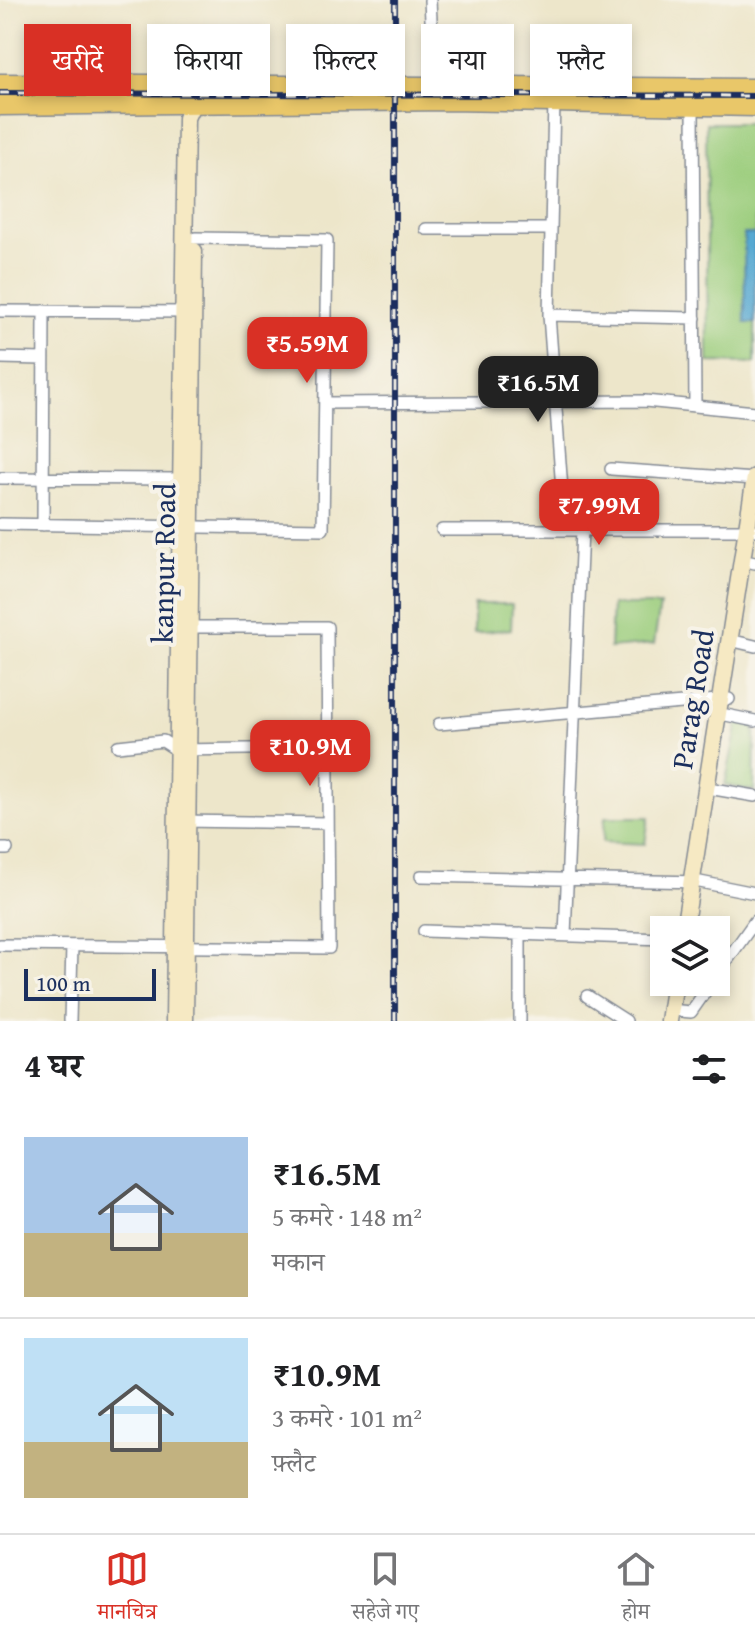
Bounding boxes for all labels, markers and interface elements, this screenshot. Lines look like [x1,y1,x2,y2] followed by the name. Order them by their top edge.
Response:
[24,24,131,96] chip: खरीदें
[147,24,270,96] chip: किराया
[286,24,405,96] chip: फ़िल्टर
[421,24,514,96] chip: नया
[530,24,632,96] chip: फ़्लैट
[242,317,372,385] pin: ₹5.59M
[265,323,349,362] text: ₹5.59M
[473,356,603,424] pin: ₹16.5M
[496,362,580,401] text: ₹16.5M
[534,479,664,547] pin: ₹7.99M
[140,482,186,644] street label: kanpur Road
[557,485,641,524] text: ₹7.99M
[659,626,725,772] street label: Parag Road
[245,720,375,788] pin: ₹10.9M
[268,726,352,765] text: ₹10.9M
[650,916,730,996] map controls
[650,916,730,996] button: layers
[24,965,156,1001] scale bar
[36,967,91,999] text: 100 m
[24,1040,83,1089] text: 4 घर
[687,1047,731,1091] icon: filters
[272,1148,381,1197] text: ₹16.5M
[88,1169,184,1265] icon: home
[272,1197,422,1236] text: 5 कमरे · 148 m²
[272,1242,325,1281] text: मकान
[272,1349,381,1398] text: ₹10.9M
[88,1370,184,1466] icon: home
[272,1398,422,1437] text: 3 कमरे · 101 m²
[272,1443,315,1482] text: फ़्लैट
[97,1547,157,1633] tab: मानचित्र
[352,1547,419,1633] tab: सहेजे गए
[614,1547,658,1633] tab: होम

